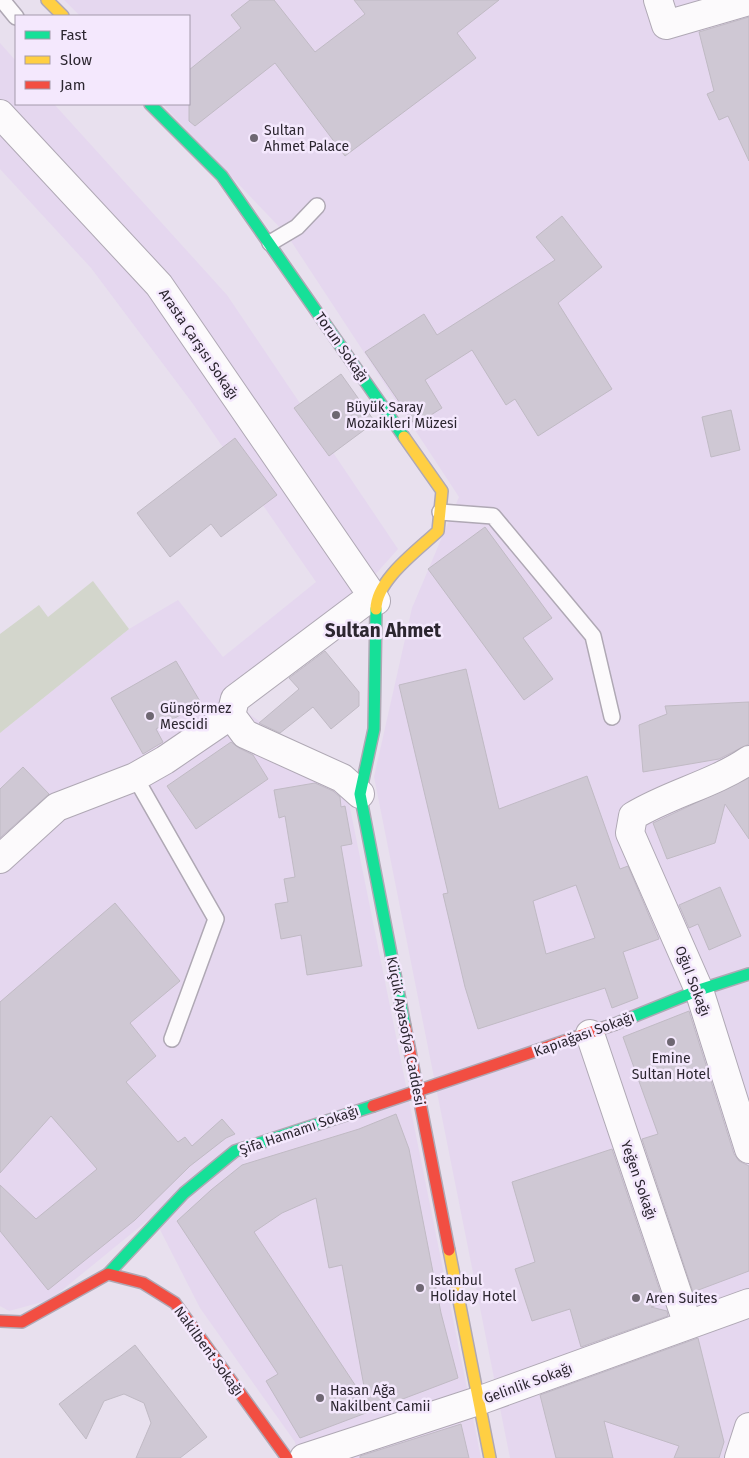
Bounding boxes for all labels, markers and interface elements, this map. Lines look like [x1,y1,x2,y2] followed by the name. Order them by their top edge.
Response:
[15,15,190,105] legend
[60,26,87,44] text: Fast
[60,51,92,69] text: Slow
[60,76,86,94] text: Jam
[264,122,349,155] place label: Sultan Ahmet Palace
[248,132,260,144] marker: Sultan Ahmet Palace
[155,286,242,403] street label: Arasta Çarşısı Sokağı
[311,309,372,386] street label: Torun Sokağı
[346,399,458,432] place label: Büyük Saray Mozaikleri Müzesi
[330,409,342,421] marker: Büyük Saray Mozaikleri Müzesi
[325,619,442,642] district label: Sultan Ahmet
[160,700,231,733] place label: Güngörmez Mescidi
[144,710,156,722] marker: Güngörmez Mescidi
[671,943,714,1019] street label: Oğul Sokağı
[383,955,428,1107] street label: Küçük Ayasofya Caddesi
[532,1008,637,1061] street label: Kapıağası Sokağı
[665,1036,677,1048] marker: Emine Sultan Hotel
[632,1050,710,1083] place label: Emine Sultan Hotel
[237,1102,361,1159] street label: Şifa Hamamı Sokağı
[617,1138,660,1222] street label: Yeğen Sokağı
[430,1272,516,1305] place label: Istanbul Holiday Hotel
[414,1282,426,1294] marker: Istanbul Holiday Hotel
[646,1290,718,1307] place label: Aren Suites
[630,1292,642,1304] marker: Aren Suites
[170,1303,247,1399] street label: Nakilbent Sokağı
[482,1360,575,1407] street label: Gelinlik Sokağı
[330,1382,431,1415] place label: Hasan Ağa Nakilbent Camii
[314,1392,326,1404] marker: Hasan Ağa Nakilbent Camii

